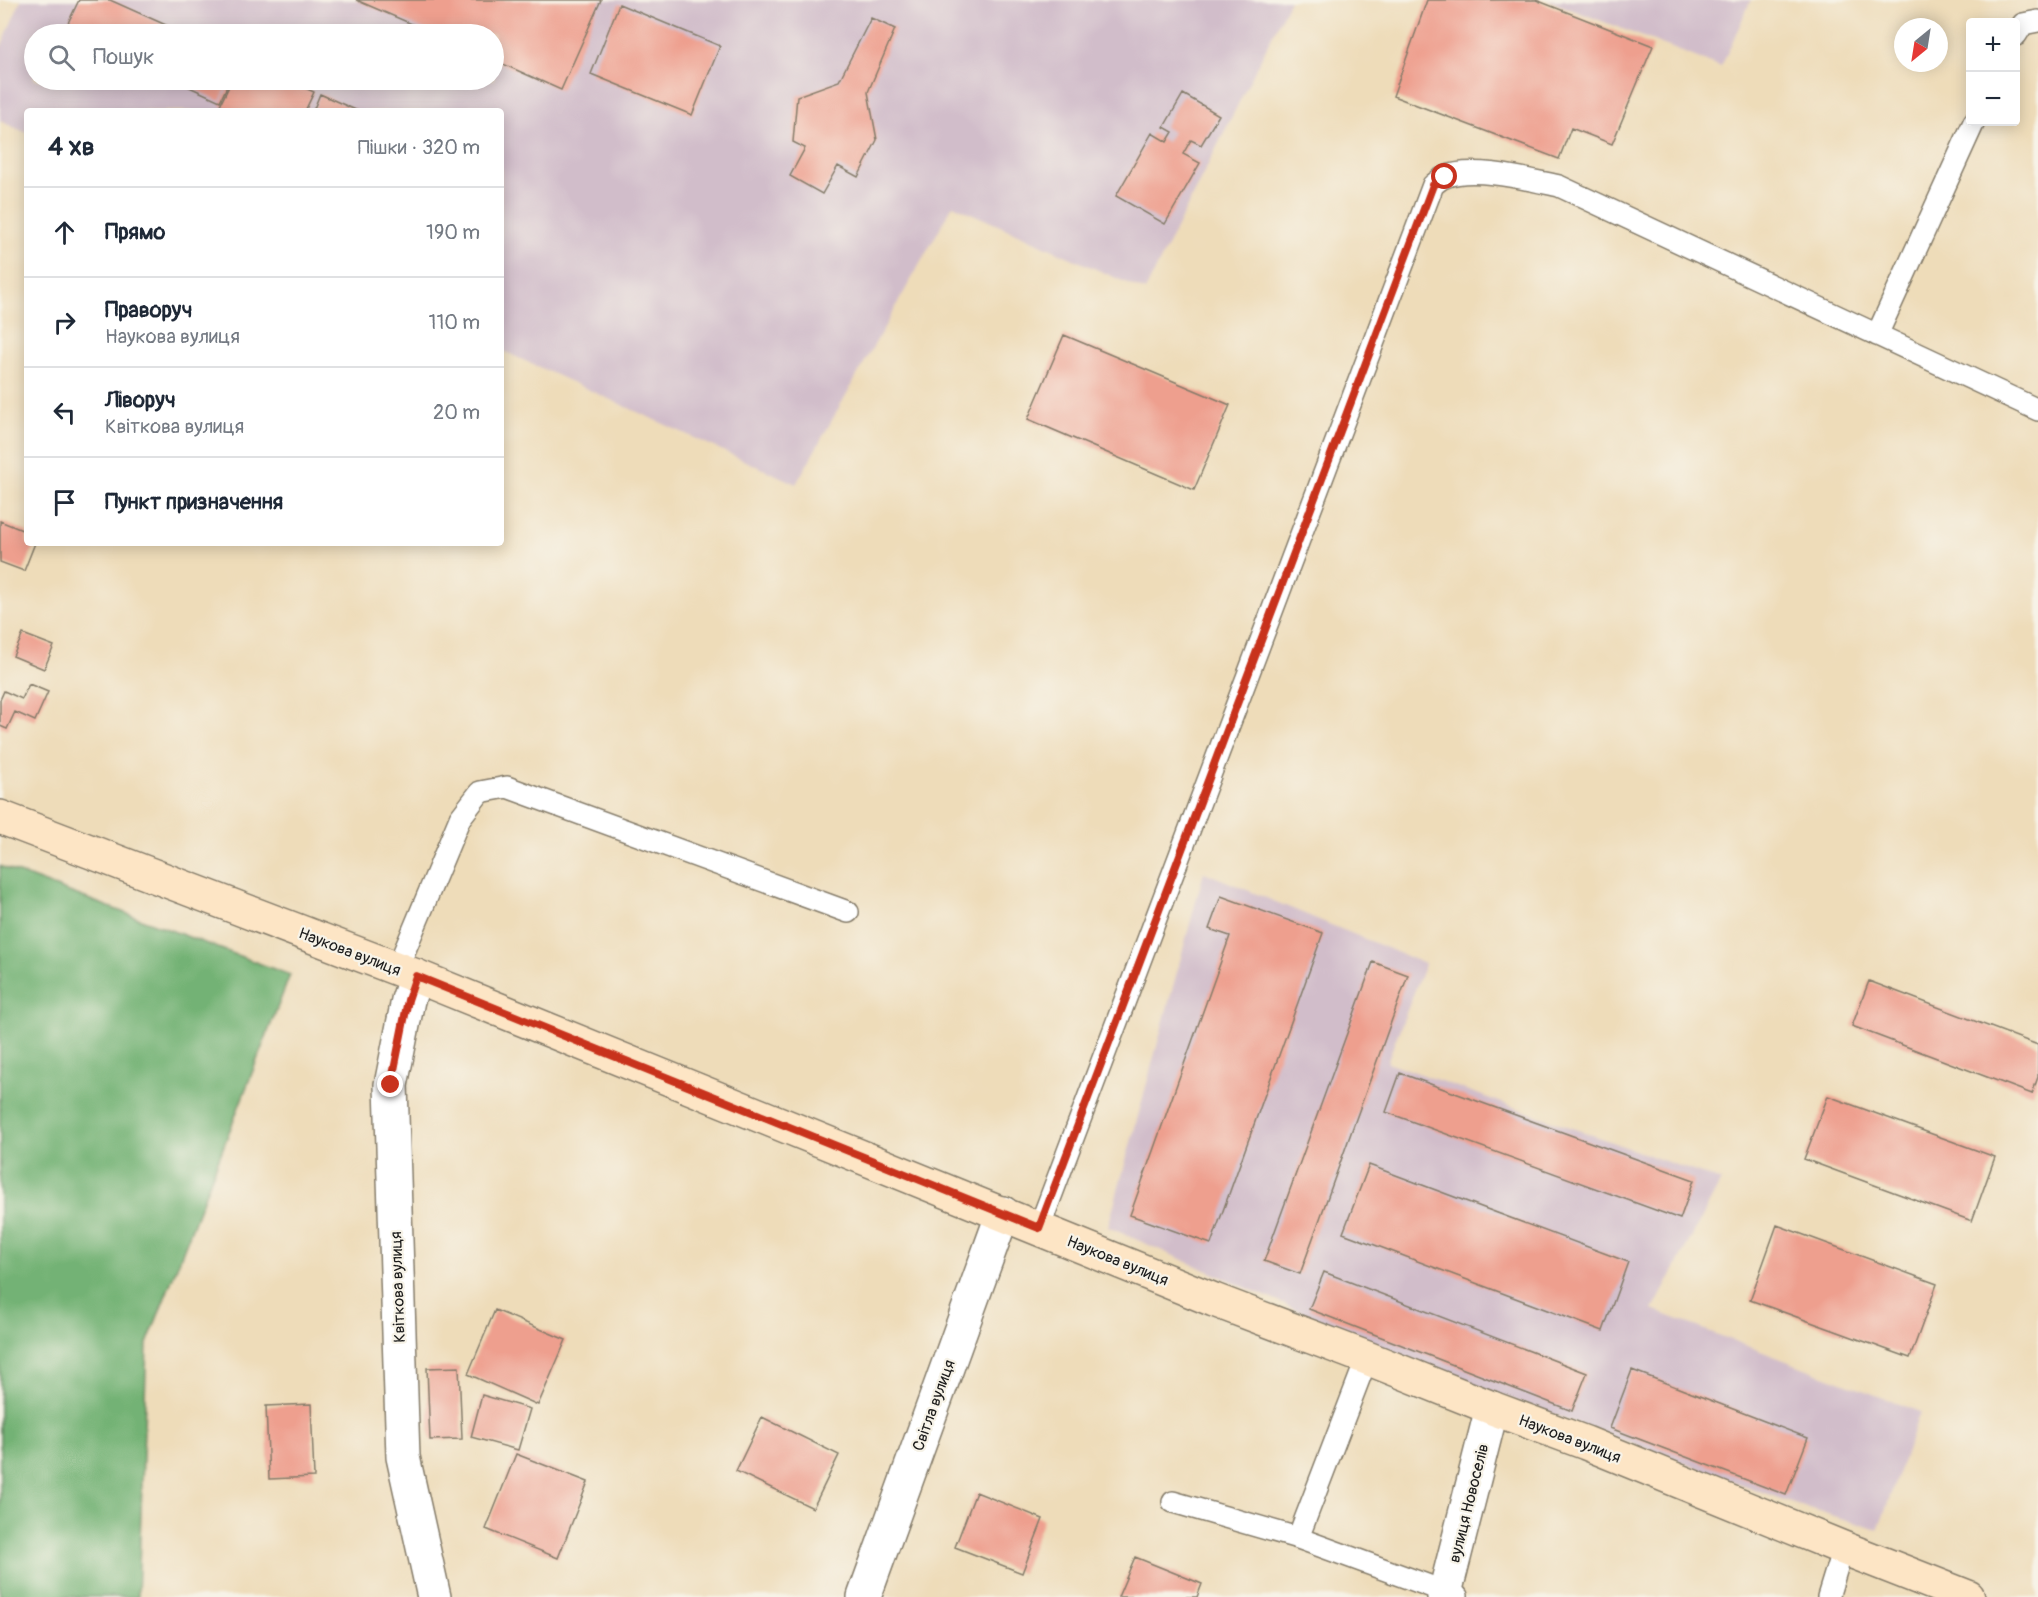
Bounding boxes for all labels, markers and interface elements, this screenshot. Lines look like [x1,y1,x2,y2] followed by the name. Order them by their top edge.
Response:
[1894,18,1948,72] north arrow
[1966,18,2020,126] map controls
[1966,18,2020,72] button: +
[24,24,504,90] search box
[45,41,78,74] icon: search
[93,43,154,71] text: Пошук
[1966,72,2020,126] button: −
[48,131,95,163] text: 4 хв
[358,135,480,160] text: Пішки · 320 m
[1431,163,1457,189] route start
[48,216,81,249] icon: ahead
[105,218,165,246] text: Прямо
[426,220,480,245] text: 190 m
[105,296,192,324] text: Праворуч
[48,306,81,339] icon: right
[429,310,480,335] text: 110 m
[105,324,240,349] text: Наукова вулиця
[105,386,176,414] text: Ліворуч
[48,396,81,429] icon: left
[433,400,480,425] text: 20 m
[105,414,244,439] text: Квіткова вулиця
[48,486,81,519] icon: arrive
[105,488,283,516] text: Пункт призначення
[296,923,404,981] street label: Наукова вулиця
[377,1071,403,1097] route end
[386,1231,410,1343] street label: Квіткова вулиця
[1064,1231,1171,1290] street label: Наукова вулиця
[908,1357,960,1454] street label: Світла вулиця
[1516,1410,1624,1468] street label: Наукова вулиця
[1445,1442,1493,1565] street label: вулиця Новоселів

